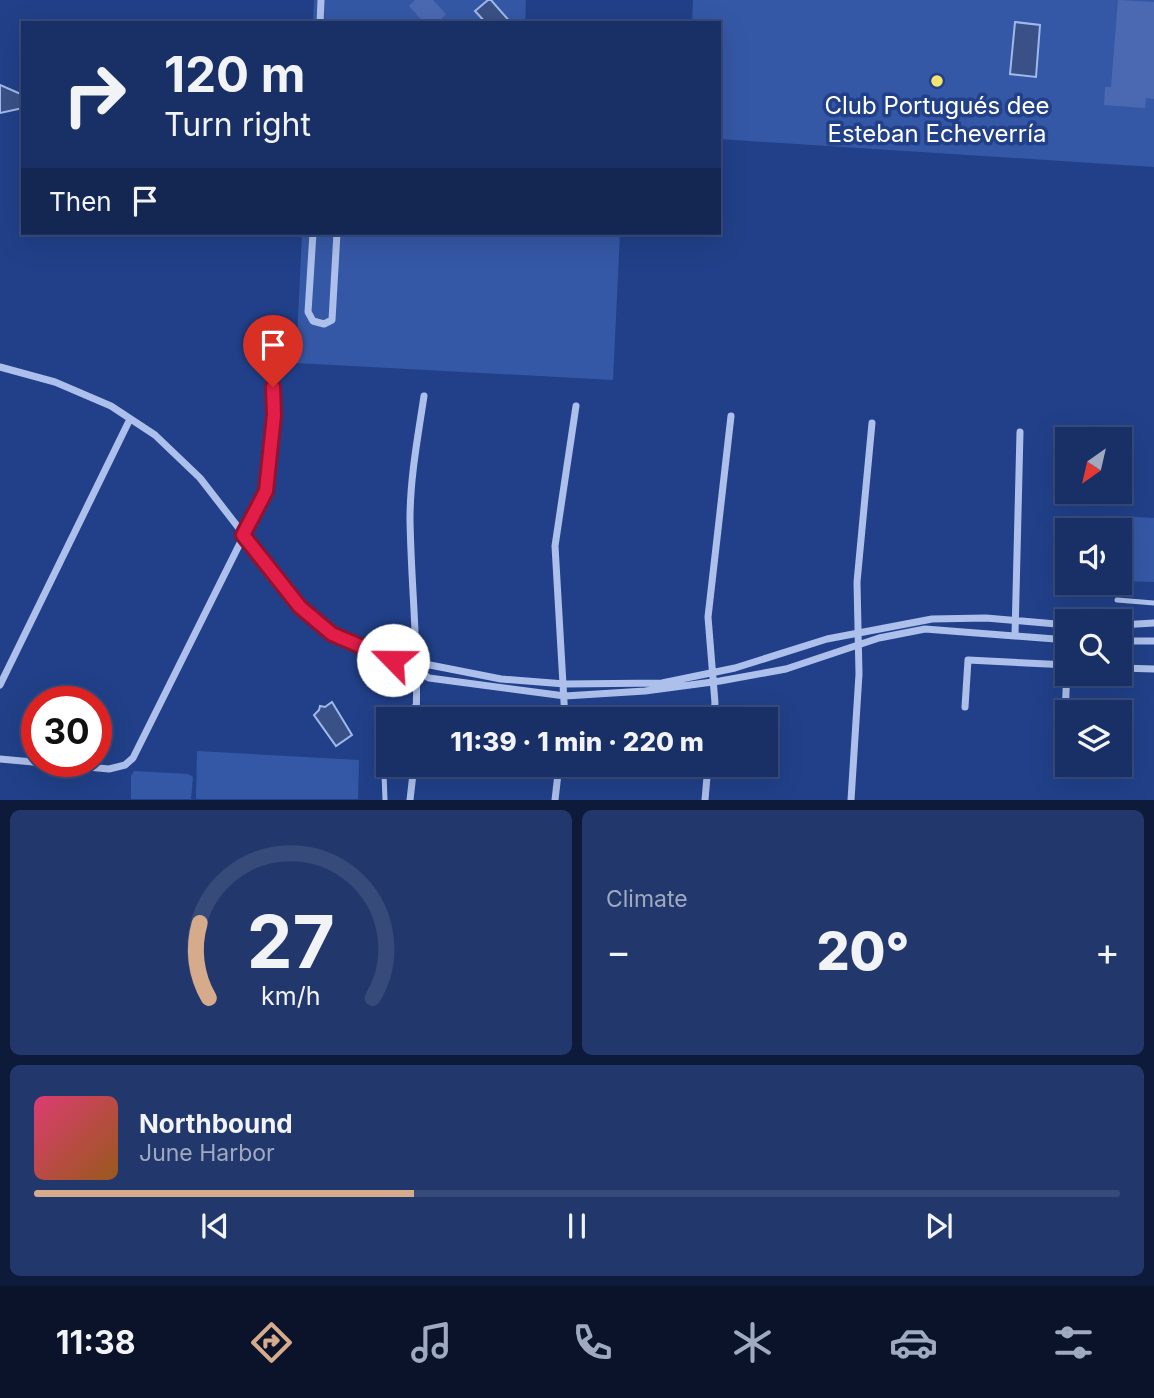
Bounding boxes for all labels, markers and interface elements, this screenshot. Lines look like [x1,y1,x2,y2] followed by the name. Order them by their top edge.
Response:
[164,45,305,104] text: 120 m
[49,49,140,140] icon: right
[929,73,945,89] marker: Club Portugués dee Esteban Echeverría
[824,91,1050,148] place label: Club Portugués dee Esteban Echeverría
[164,105,311,144] text: Turn right
[126,182,164,220] icon: arrive
[49,186,112,217] text: Then
[243,315,303,387] pin
[254,326,292,364] icon: arrive
[1055,427,1132,504] north arrow
[1055,427,1132,777] map controls
[1055,518,1132,595] button: sound
[1055,609,1132,686] button: search
[356,623,430,697] position arrow
[21,686,112,777] speed limit sign: 30
[1055,700,1132,777] button: layers
[450,726,704,757] text: 11:39 · 1 min · 220 m
[606,885,688,913] text: Climate
[247,898,335,987] text: 27
[816,920,910,983] text: 20°
[606,928,631,974] text: −
[1095,928,1120,974] text: +
[261,981,321,1011] text: km/h
[139,1108,293,1139] text: Northbound
[139,1139,275,1167] text: June Harbor
[196,1207,234,1245] icon: previous
[558,1207,596,1245] icon: pause
[920,1207,958,1245] icon: next
[247,1318,296,1367] icon: directions
[407,1318,456,1367] icon: music
[568,1318,617,1367] icon: phone
[728,1318,777,1367] icon: climate
[889,1318,938,1367] icon: car
[1049,1318,1098,1367] icon: filters
[56,1323,135,1362] text: 11:38

